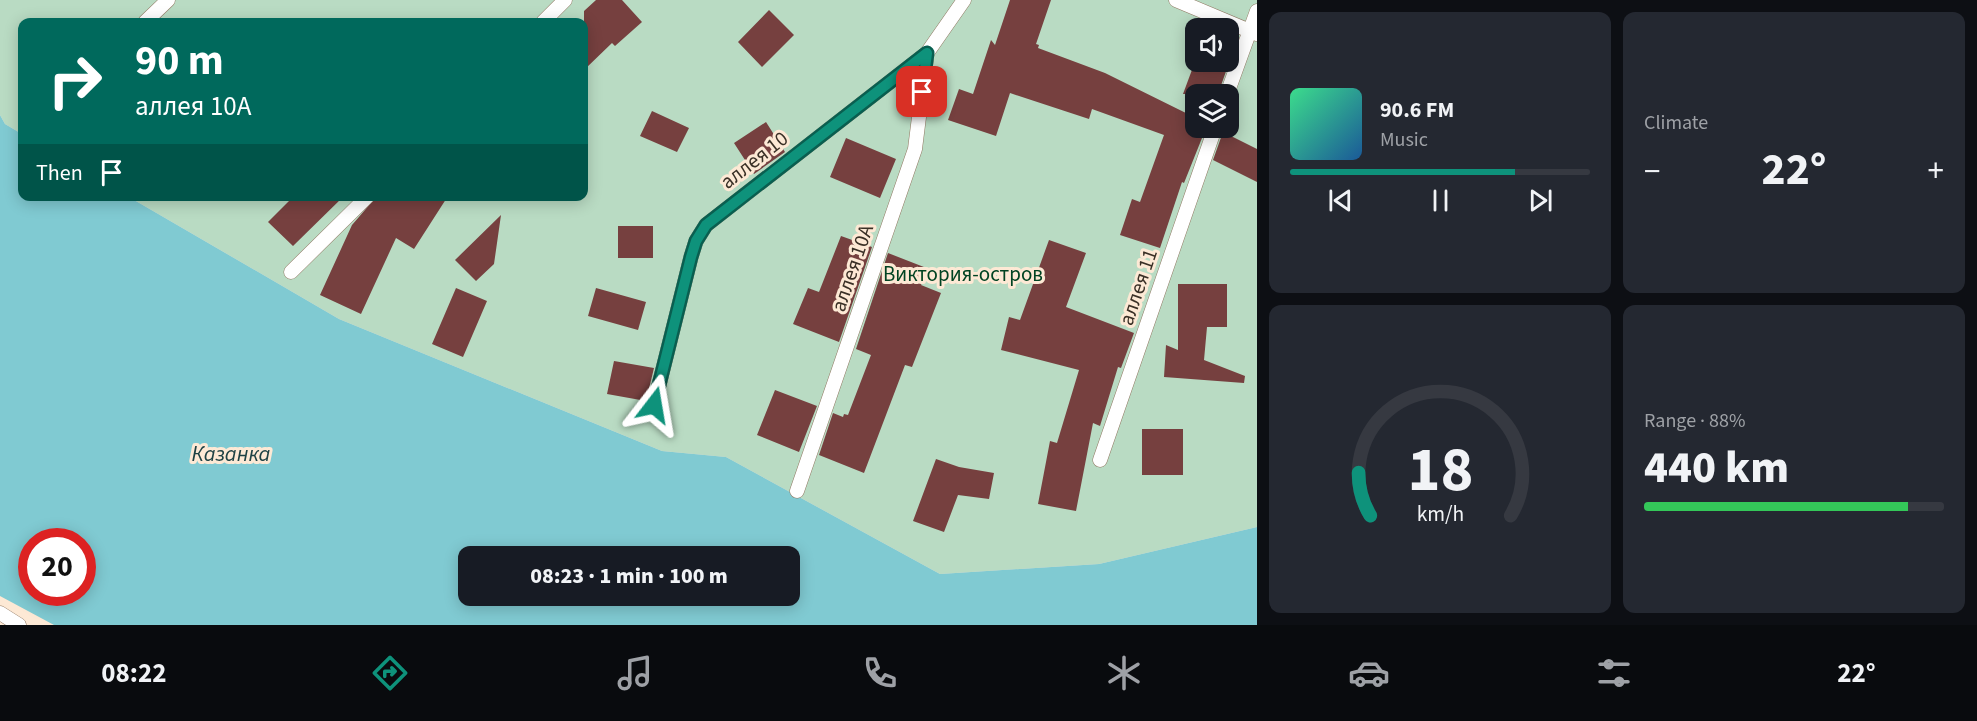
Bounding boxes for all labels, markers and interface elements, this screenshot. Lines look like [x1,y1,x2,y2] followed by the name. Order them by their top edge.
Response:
[1185,18,1239,138] map controls
[1185,18,1239,72] button: sound
[135,31,224,91] text: 90 m
[36,42,114,120] icon: right
[896,66,947,117] pin
[905,75,938,108] icon: arrive
[1185,84,1239,138] button: layers
[135,87,251,126] text: аллея 10А
[1380,94,1454,126] text: 90.6 FM
[1644,109,1708,137] text: Climate
[714,124,794,196] street label: аллея 10
[1380,126,1428,154] text: Music
[1762,138,1826,202] text: 22°
[1644,148,1660,195] text: −
[1928,148,1944,195] text: +
[95,156,128,189] icon: arrive
[36,157,83,189] text: Then
[1324,184,1357,217] icon: previous
[1424,184,1457,217] icon: pause
[1524,184,1557,217] icon: next
[823,220,881,316] street label: аллея 10А
[1111,245,1165,329] street label: аллея 11
[883,259,1043,289] park label: Виктория-остров
[622,373,686,437] position arrow
[1644,407,1745,435] text: Range · 88%
[1407,426,1473,515] text: 18
[1644,436,1789,500] text: 440 km
[192,438,271,470] water label: Казанка
[1416,499,1464,530] text: km/h
[18,528,96,606] speed limit sign: 20
[530,560,728,592] text: 08:23 · 1 min · 100 m
[369,652,411,694] icon: directions
[614,652,656,694] icon: music
[859,652,901,694] icon: phone
[1103,652,1145,694] icon: climate
[1348,652,1390,694] icon: car
[1593,652,1635,694] icon: filters
[101,654,166,693] text: 08:22
[1837,654,1876,693] text: 22°

